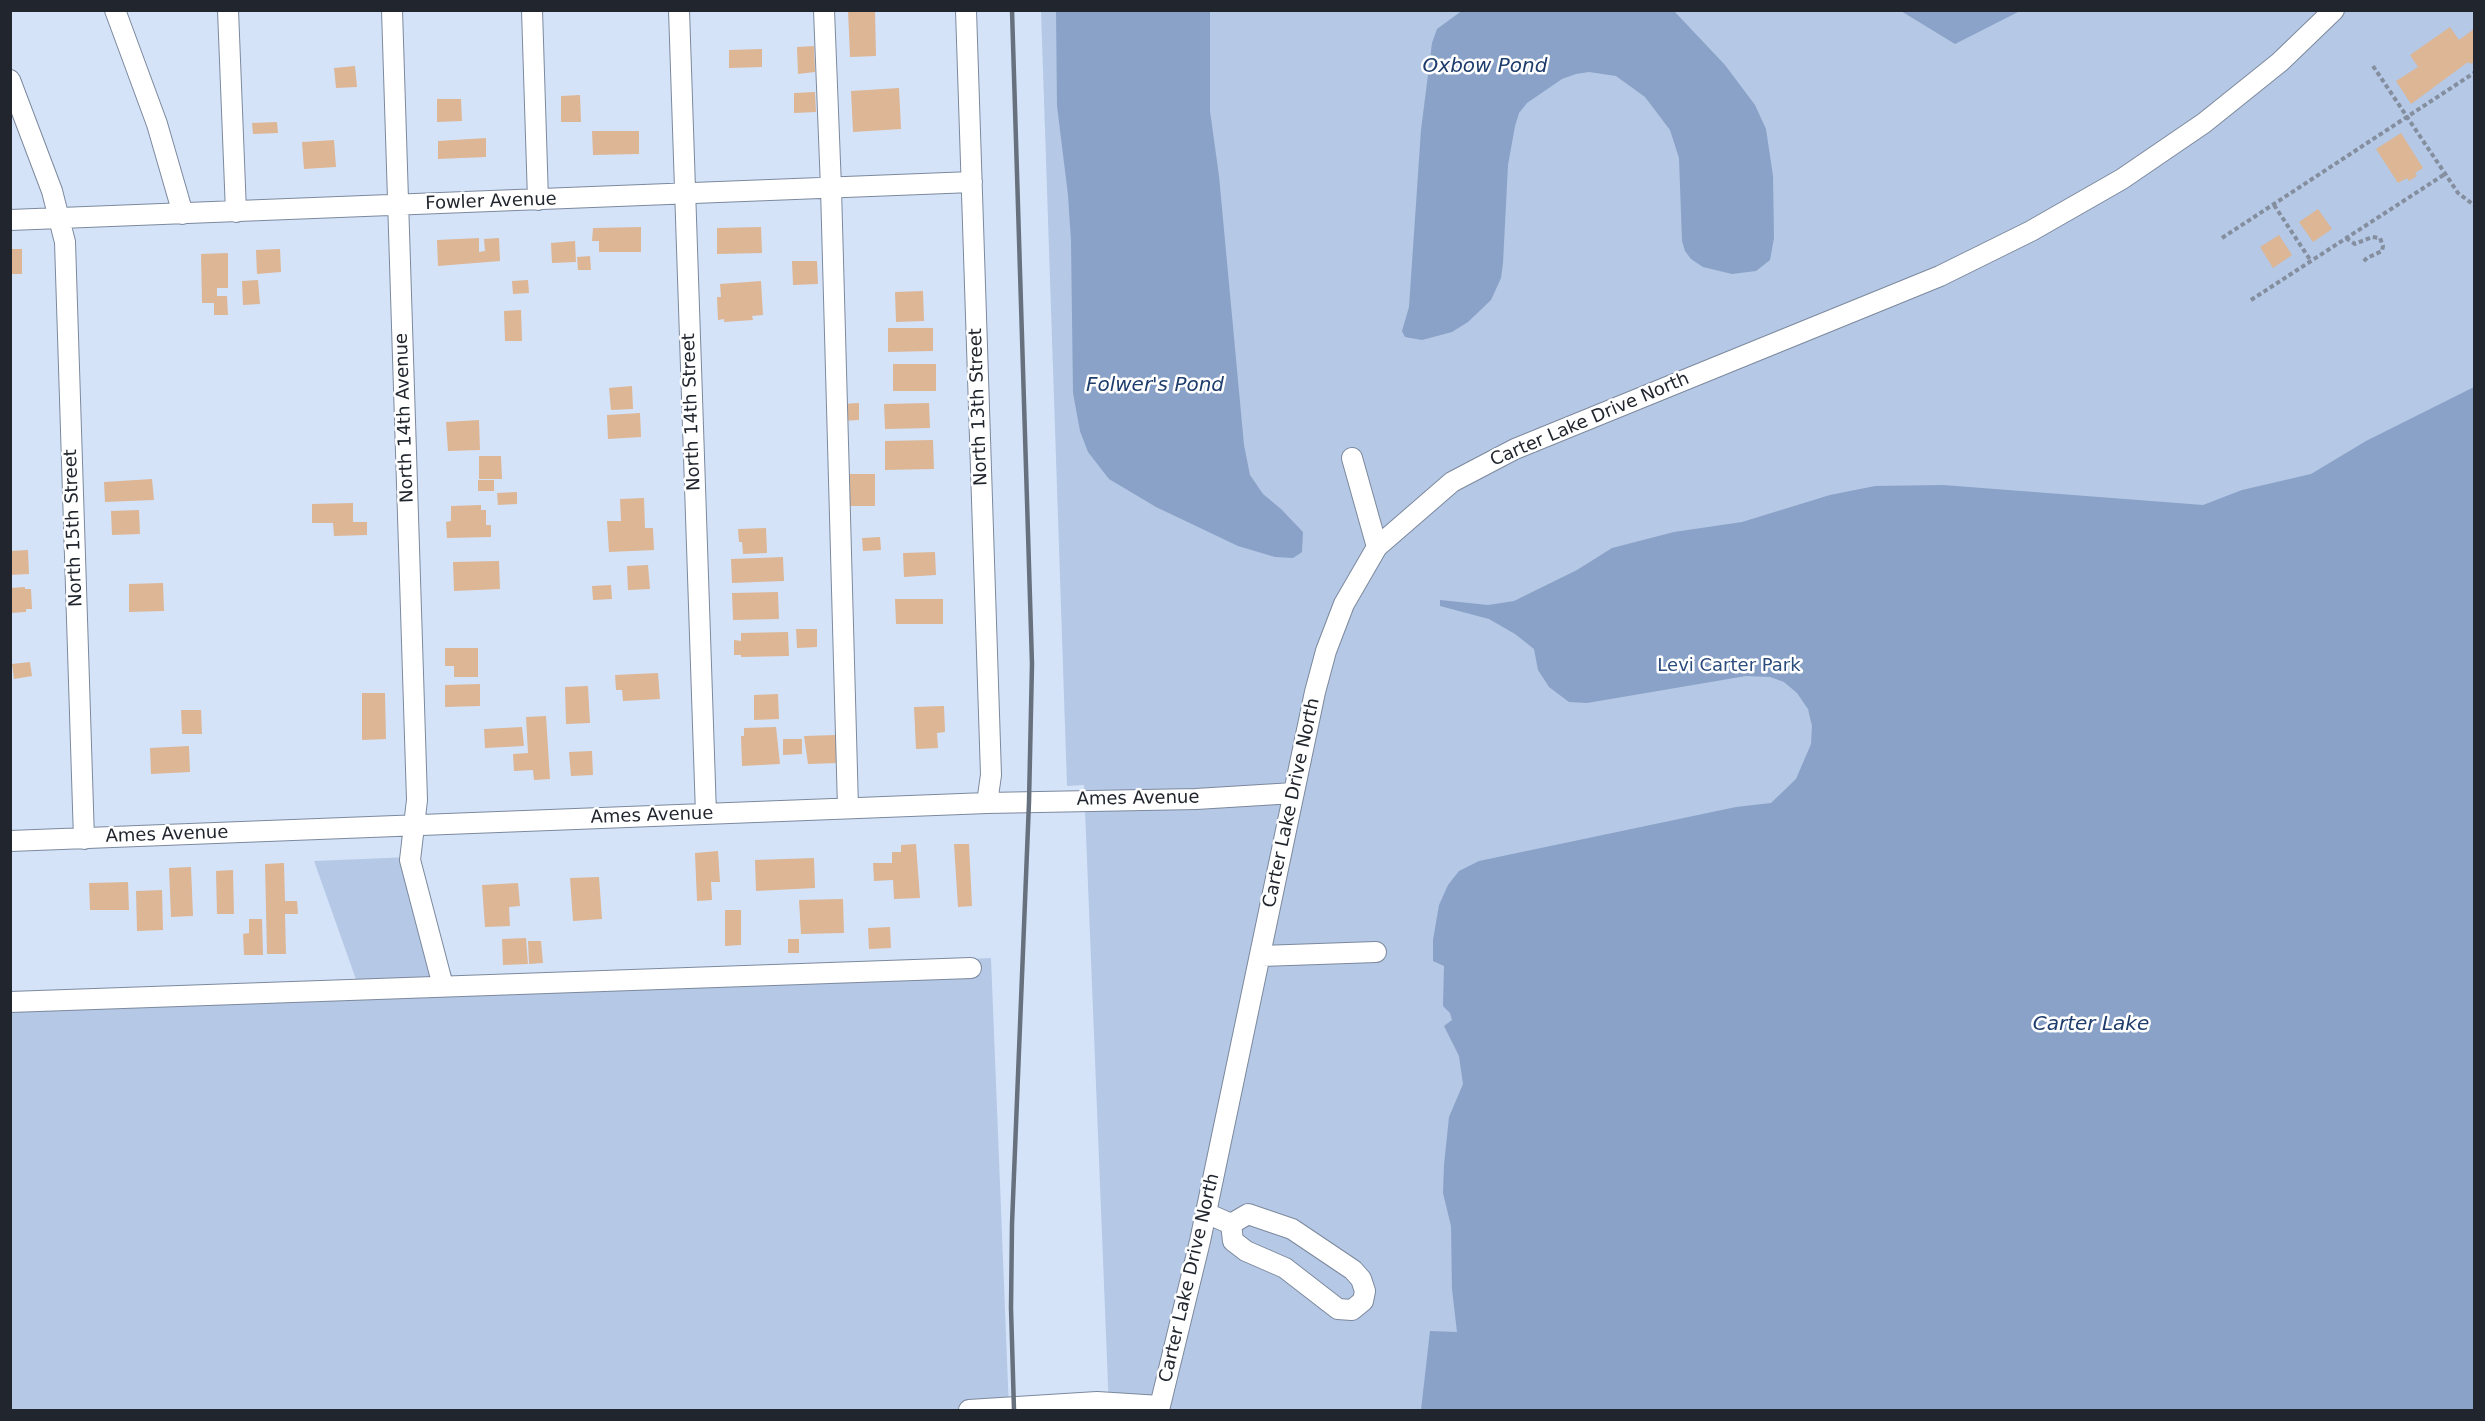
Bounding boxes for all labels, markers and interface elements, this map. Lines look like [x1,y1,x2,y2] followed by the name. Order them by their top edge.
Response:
[1423,55,1547,79] water label: Oxbow Pond
[425,189,557,215] street label: Fowler Avenue
[965,328,993,486] street label: North 13th Street
[391,333,419,503] street label: North 14th Avenue
[678,333,706,491] street label: North 14th Street
[1487,368,1693,472] street label: Carter Lake Drive North
[1086,374,1224,398] water label: Folwer's Pond
[60,449,88,607] street label: North 15th Street
[1657,655,1801,677] park label: Levi Carter Park
[1259,696,1325,910] street label: Carter Lake Drive North
[1076,787,1200,811] street label: Ames Avenue
[590,803,714,829] street label: Ames Avenue
[105,822,229,848] street label: Ames Avenue
[2033,1013,2149,1037] water label: Carter Lake
[1155,1171,1225,1385] street label: Carter Lake Drive North

